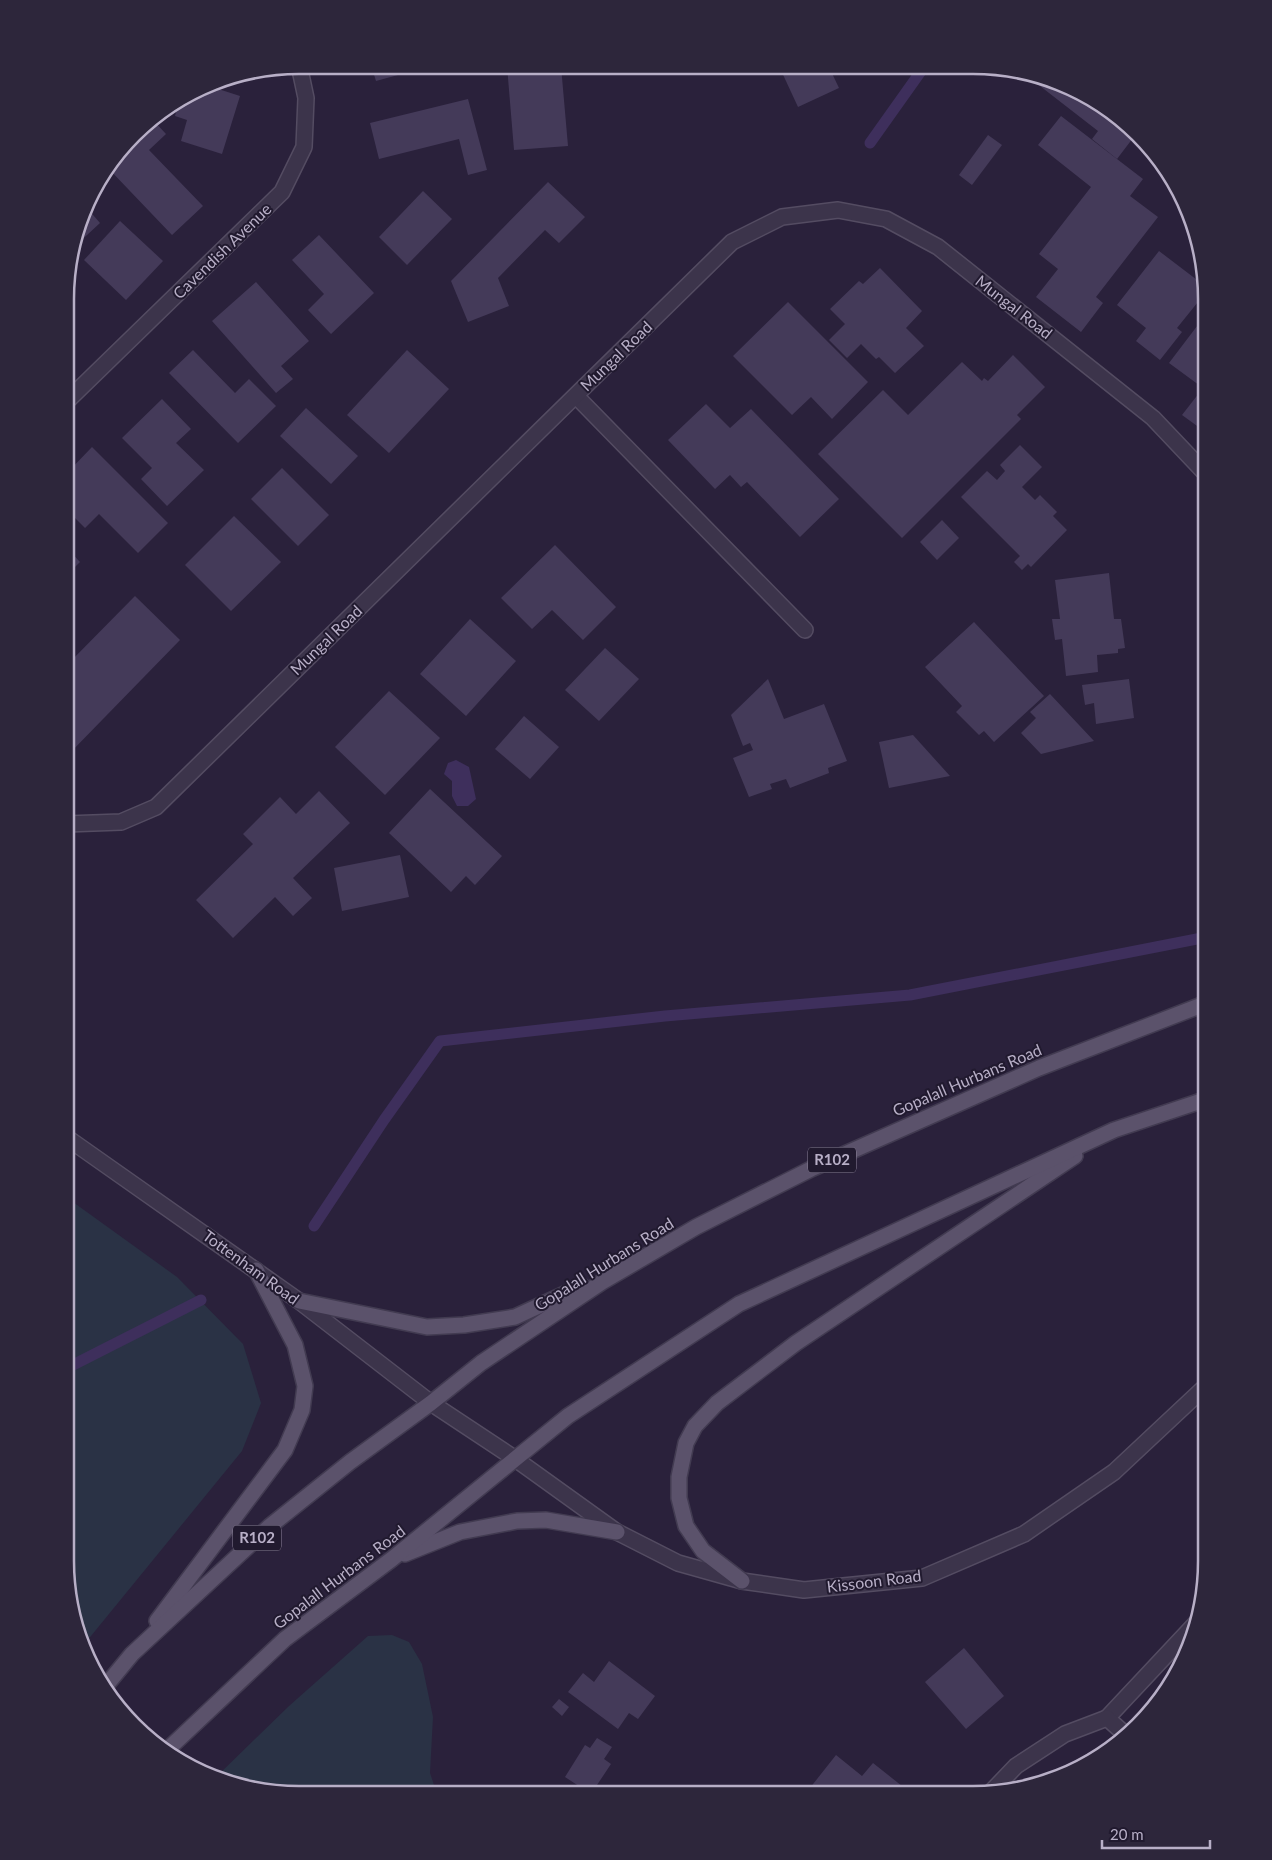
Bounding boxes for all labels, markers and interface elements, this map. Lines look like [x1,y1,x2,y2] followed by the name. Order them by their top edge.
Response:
[169,199,275,302] street label: Cavendish Avenue
[972,271,1056,342] street label: Mungal Road
[576,317,655,394] street label: Mungal Road
[286,601,365,678] street label: Mungal Road
[889,1040,1044,1120] street label: Gopalall Hurbans Road
[808,1148,856,1172] road number: R102
[531,1213,677,1314] street label: Gopalall Hurbans Road
[199,1225,303,1308] street label: Tottenham Road
[269,1521,408,1632] street label: Gopalall Hurbans Road
[233,1526,281,1550] road number: R102
[826,1565,922,1596] street label: Kissoon Road
[1102,1818,1210,1850] scale bar
[1110,1825,1144,1843] text: 20 m

